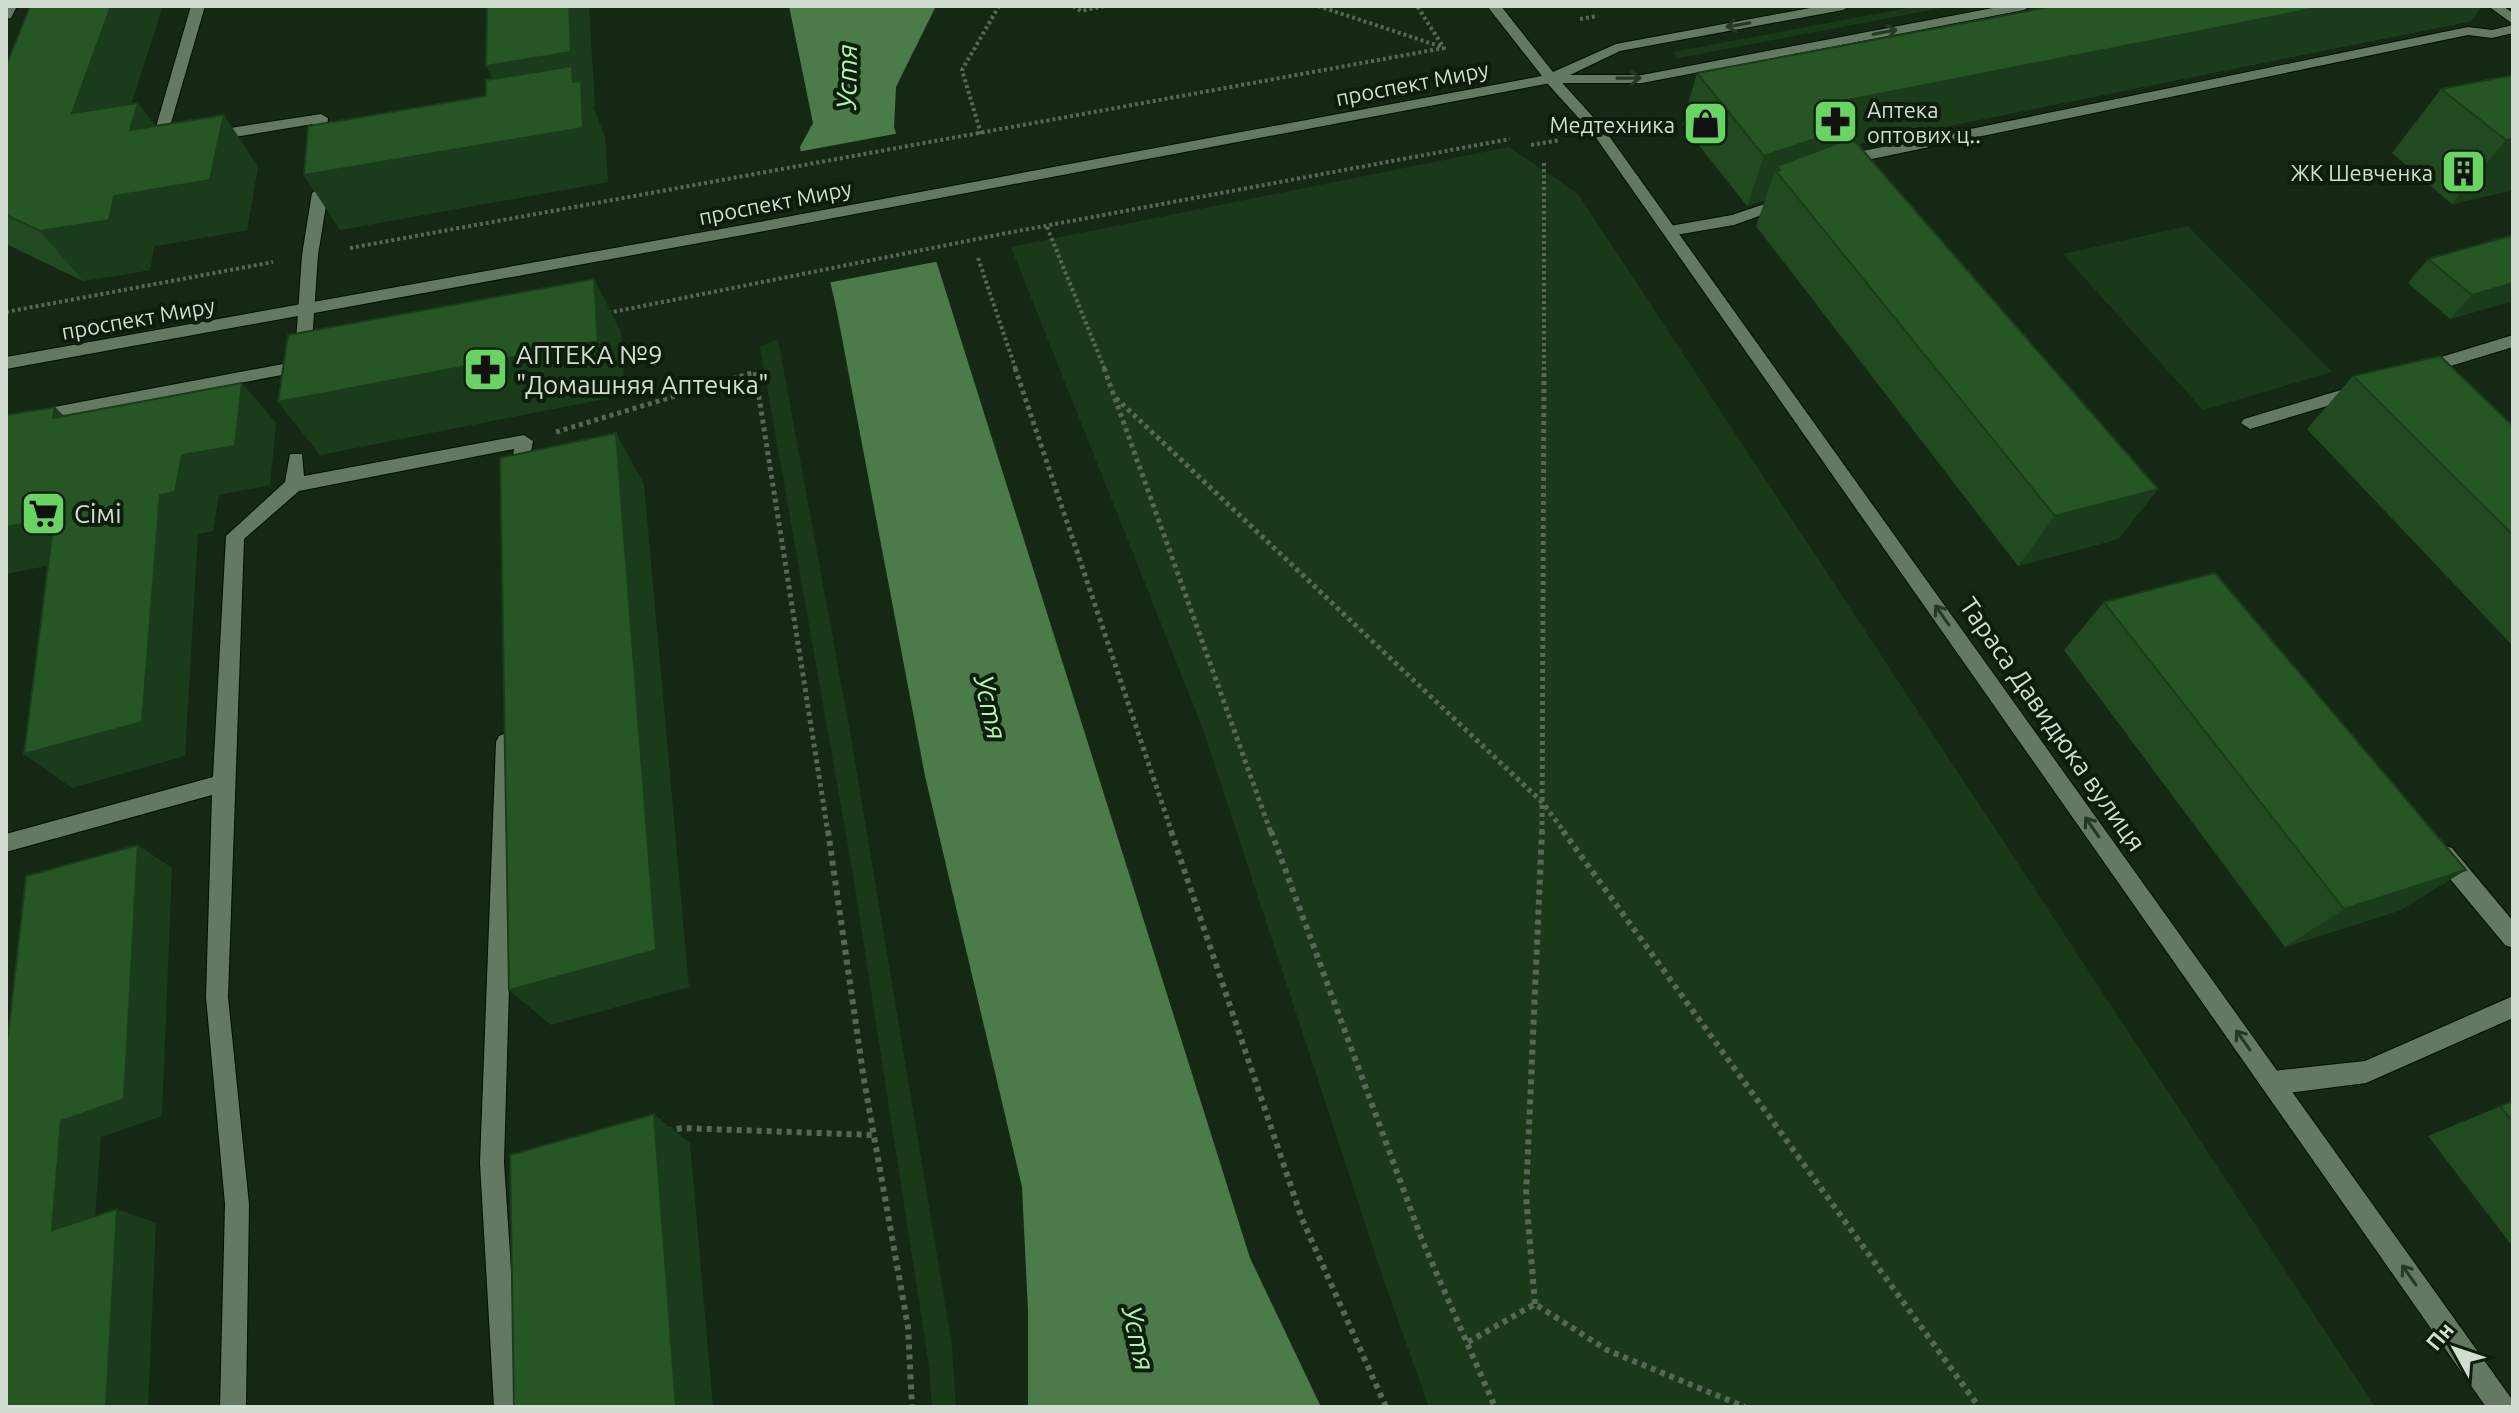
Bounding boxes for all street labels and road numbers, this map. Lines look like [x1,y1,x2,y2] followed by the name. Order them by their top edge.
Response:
[1333,56,1491,110] street label: проспект Миру
[696,175,854,229] street label: проспект Миру
[59,292,217,344] street label: проспект Миру
[1954,592,2152,856] street label: Тараса Давидюка вулиця

